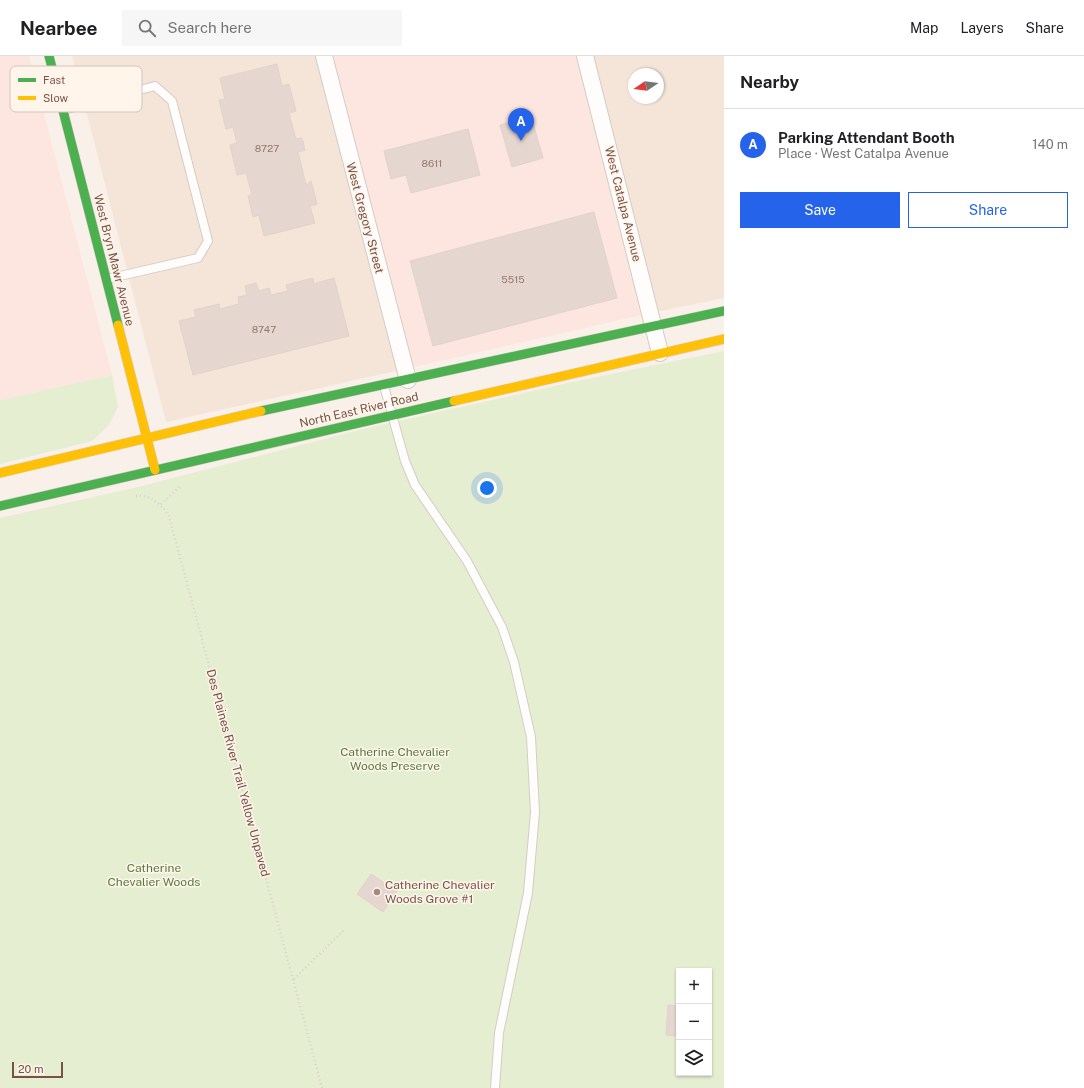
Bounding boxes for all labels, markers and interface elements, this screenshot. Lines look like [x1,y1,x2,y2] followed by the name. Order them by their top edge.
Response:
[122,10,402,46] search box
[20,17,98,39] text: Nearbee
[136,17,158,39] icon: search
[168,19,252,36] text: Search here
[910,20,938,36] text: Map
[960,20,1004,36] text: Layers
[1026,20,1064,36] text: Share
[10,66,142,112] legend
[628,68,664,104] north arrow
[740,72,799,92] text: Nearby
[43,74,65,86] text: Fast
[43,92,69,104] text: Slow
[508,108,534,141] pin: A
[778,129,955,146] text: Parking Attendant Booth
[748,137,758,152] text: A
[1032,137,1068,152] text: 140 m
[255,142,279,154] house number: 8727
[602,145,644,263] street label: West Catalpa Avenue
[778,146,949,161] text: Place · West Catalpa Avenue
[422,157,442,169] house number: 8611
[343,161,387,275] street label: West Gregory Street
[740,192,900,228] button: Save
[908,192,1068,228] button: Share
[91,193,137,328] street label: West Bryn Mawr Avenue
[501,273,525,285] house number: 5515
[252,323,276,335] house number: 8747
[298,389,420,431] street label: North East River Road
[477,478,497,498] your location
[204,668,272,878] street label: Des Plaines River Trail Yellow Unpaved
[340,745,450,773] park label: Catherine Chevalier Woods Preserve
[108,861,200,889] park label: Catherine Chevalier Woods
[385,878,495,906] place label: Catherine Chevalier Woods Grove #1
[372,887,382,897] marker: Catherine Chevalier Woods Grove #1
[676,968,712,1076] map controls
[676,968,712,1004] button: +
[676,1004,712,1040] button: −
[676,1040,712,1076] button: layers
[12,1060,63,1079] scale bar
[18,1063,43,1075] text: 20 m

